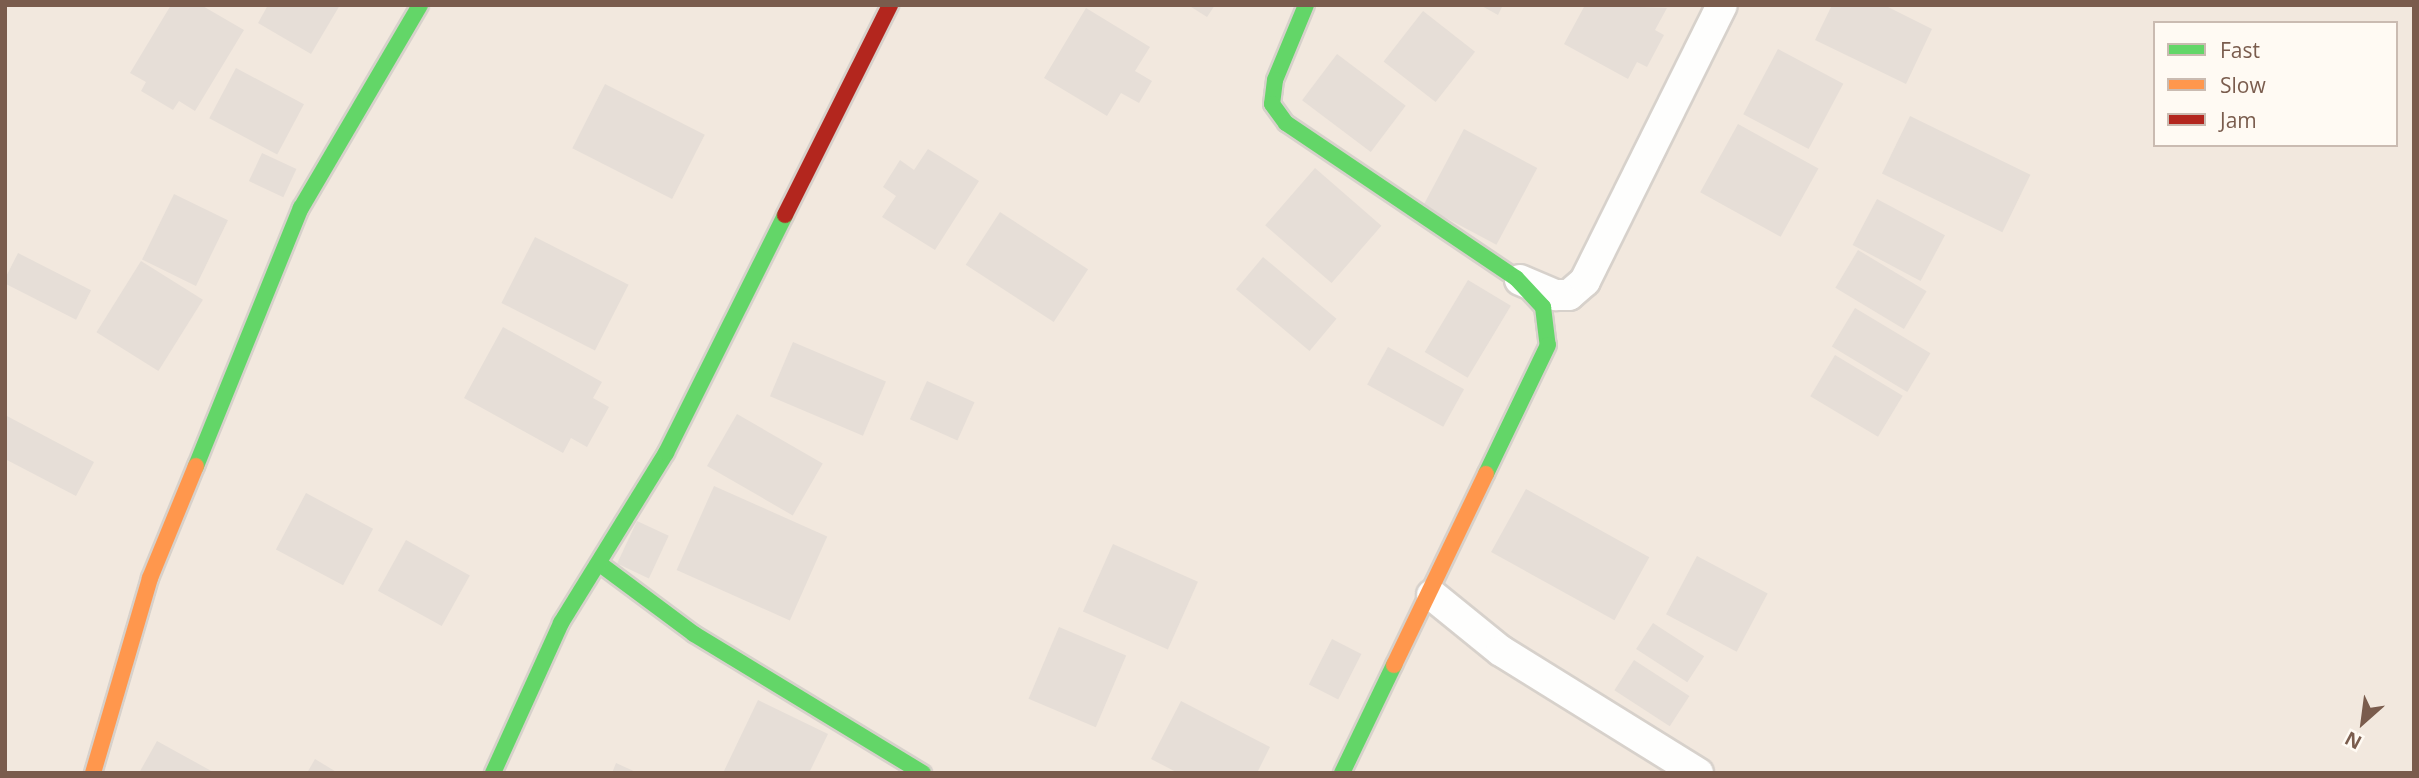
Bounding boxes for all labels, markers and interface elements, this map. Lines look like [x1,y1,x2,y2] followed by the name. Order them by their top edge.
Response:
[2153,21,2398,147] legend
[2220,36,2260,64] text: Fast
[2220,71,2266,99] text: Slow
[2220,106,2257,134] text: Jam
[2328,687,2398,757] north arrow
[2340,725,2366,756] text: N

